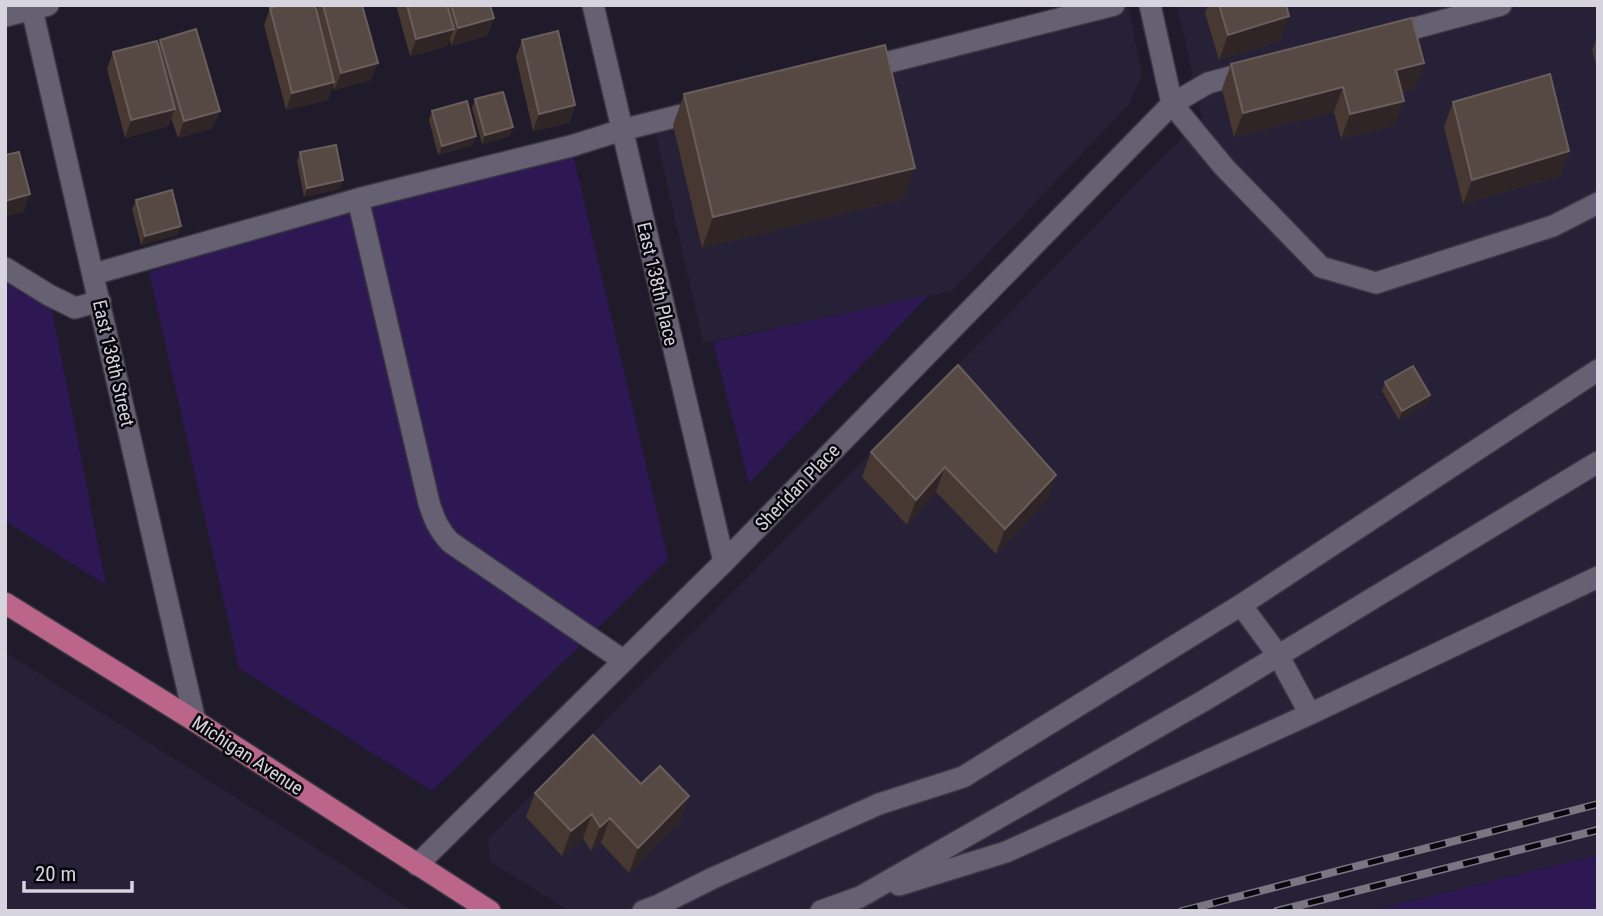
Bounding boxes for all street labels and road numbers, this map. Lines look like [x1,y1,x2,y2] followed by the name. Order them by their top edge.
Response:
[632,220,683,348] street label: East 138th Place
[88,298,139,429] street label: East 138th Street
[750,439,845,536] street label: Sheridan Place
[188,711,308,800] street label: Michigan Avenue

